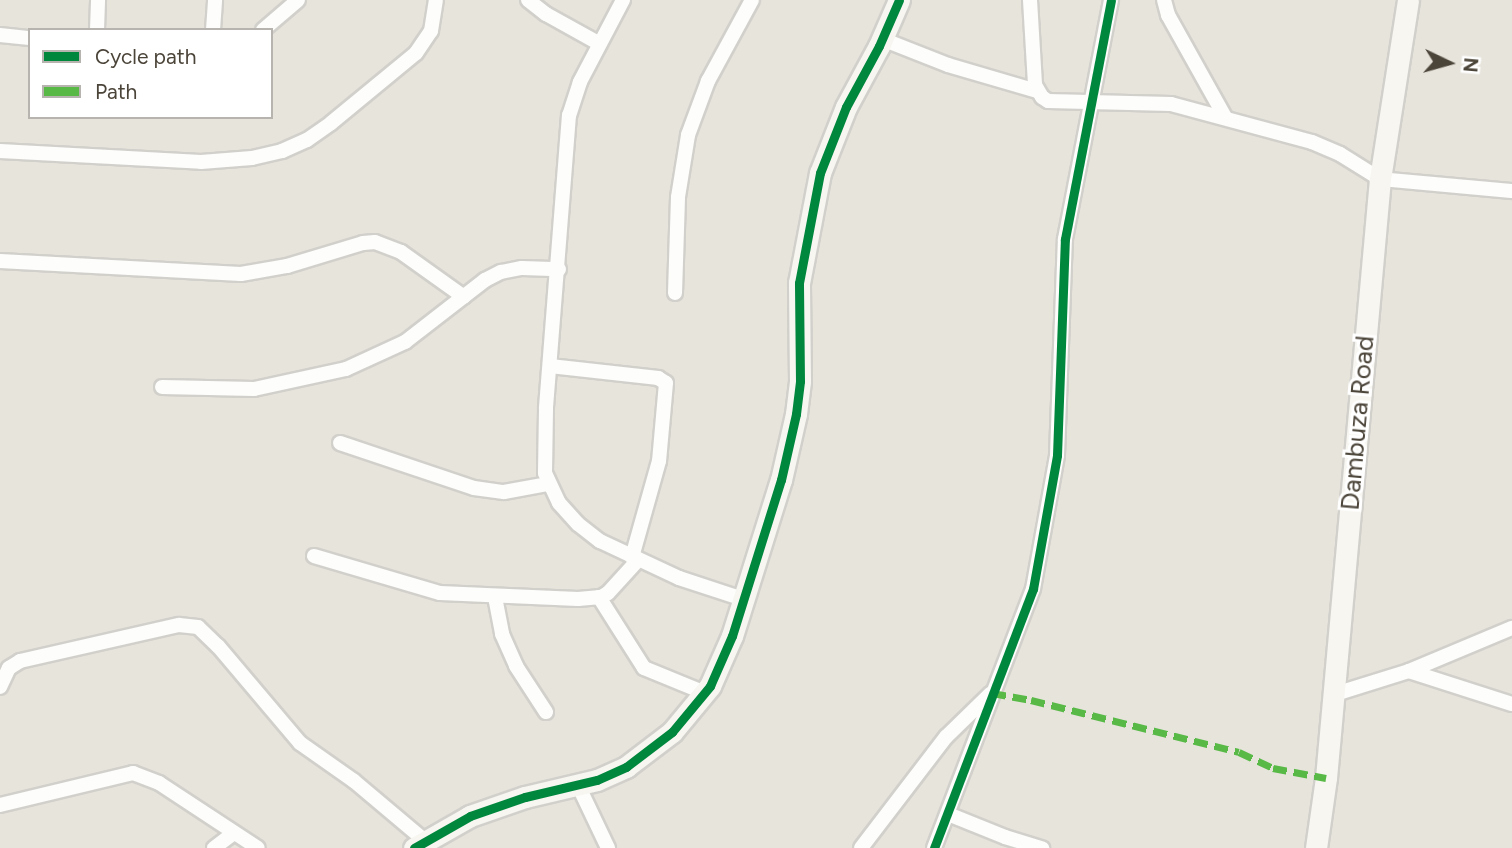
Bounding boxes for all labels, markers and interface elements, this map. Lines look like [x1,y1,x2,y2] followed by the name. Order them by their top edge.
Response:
[28,28,273,119] legend
[1414,28,1484,98] north arrow
[95,44,196,69] text: Cycle path
[1458,57,1483,73] text: N
[95,79,137,104] text: Path
[1335,334,1381,512] street label: Dambuza Road

